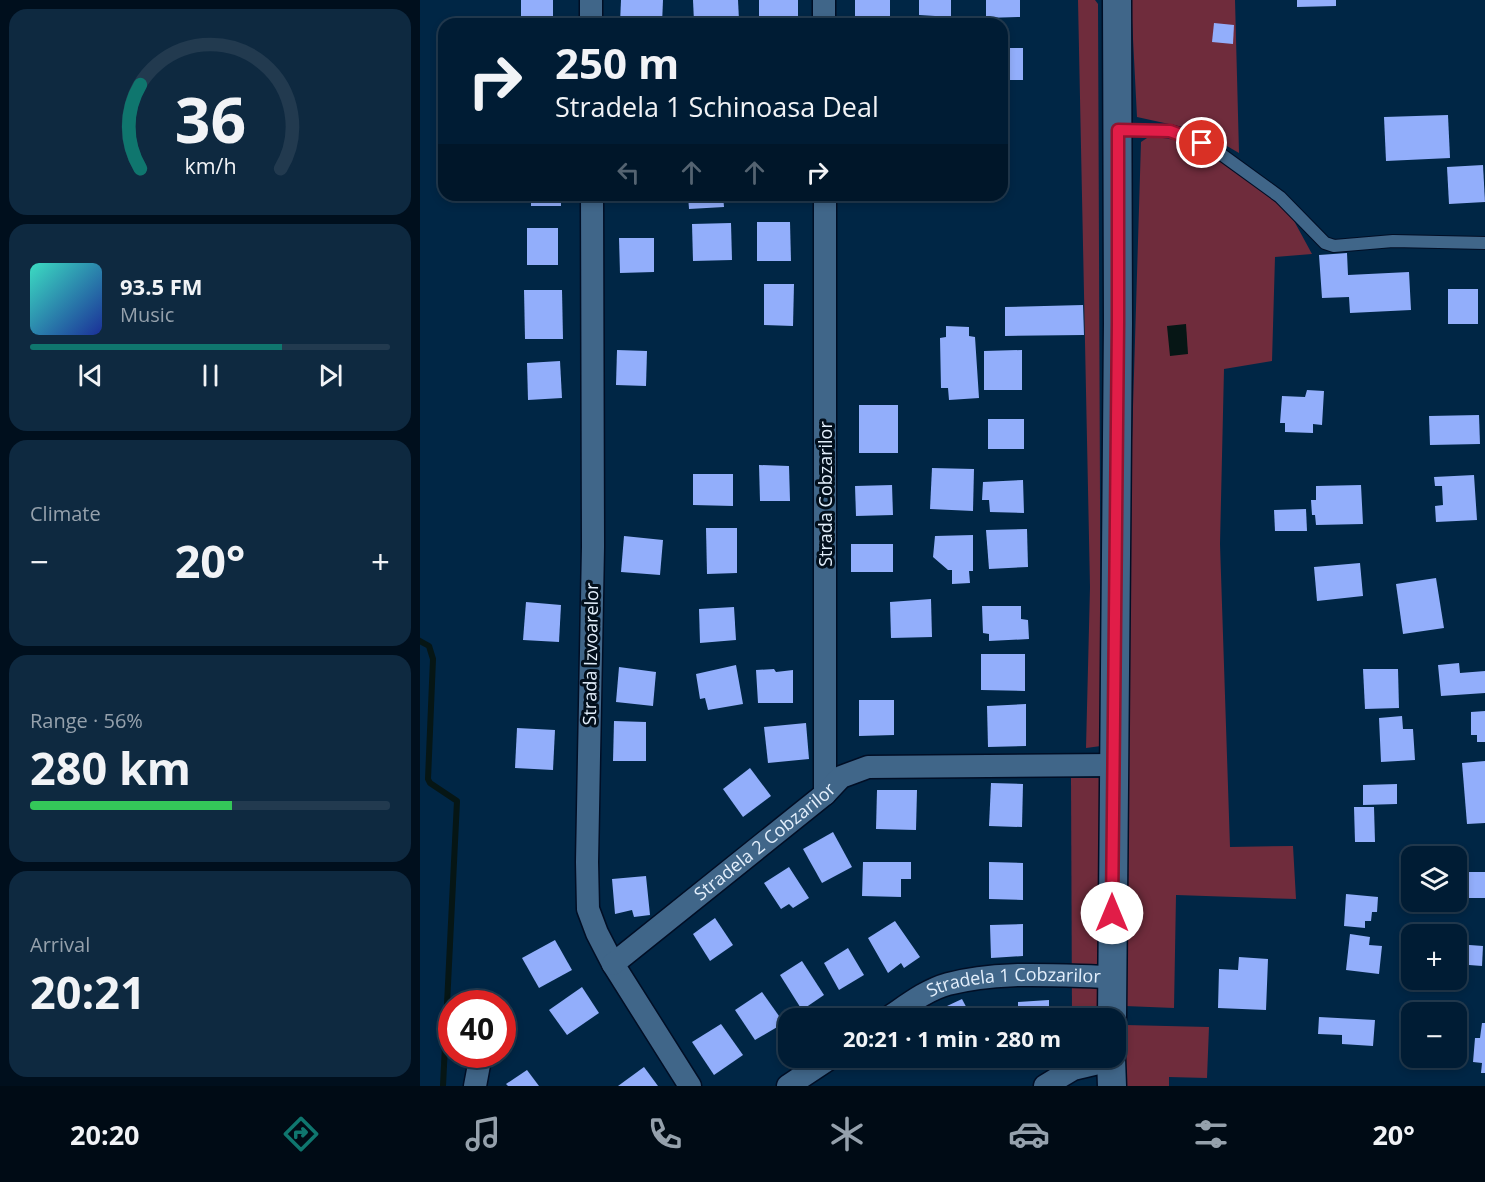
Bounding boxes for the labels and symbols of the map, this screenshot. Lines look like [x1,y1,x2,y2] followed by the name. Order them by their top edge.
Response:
[1176,117,1227,168] pin
[813,421,837,567] street label: Strada Cobzarilor
[577,582,603,726] street label: Strada Izvoarelor
[689,777,841,905] street label: Stradela 2 Cobzarilor
[1080,881,1144,945] position arrow
[922,962,1102,1002] street label: Stradela 1 Cobzarilor
[438,990,516,1068] speed limit sign: 40

